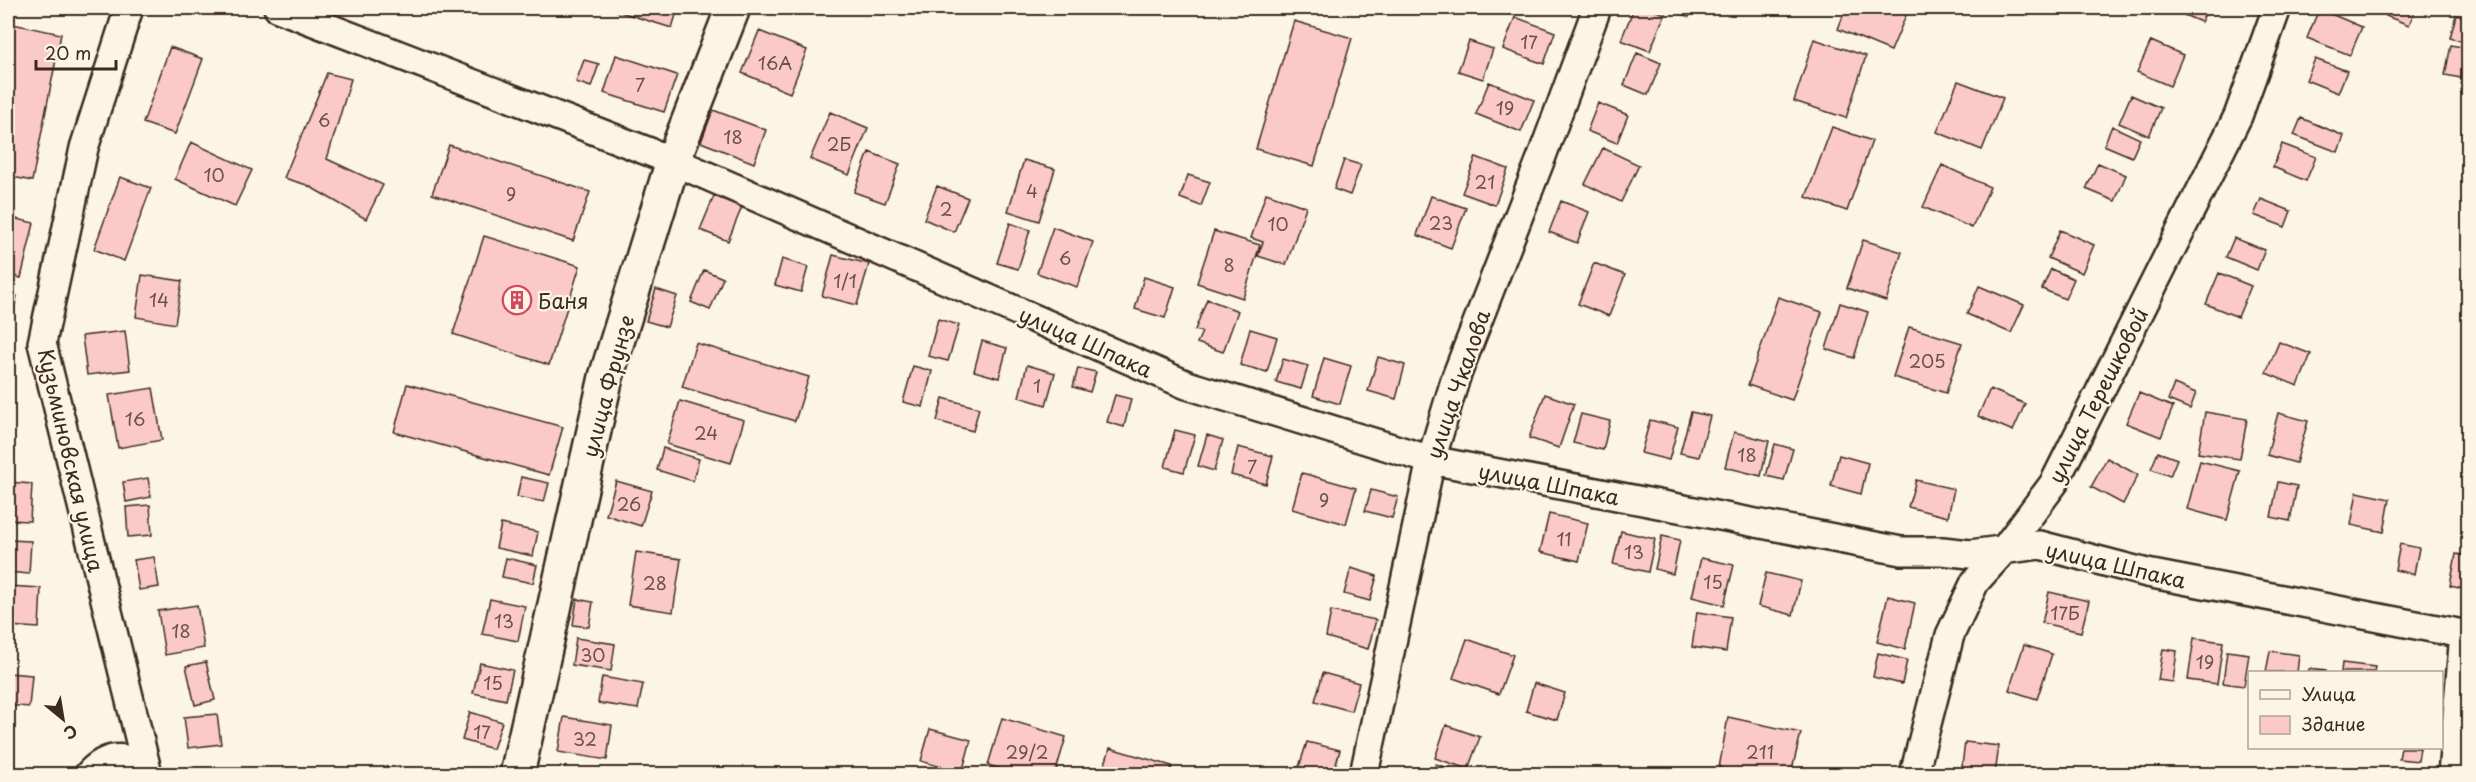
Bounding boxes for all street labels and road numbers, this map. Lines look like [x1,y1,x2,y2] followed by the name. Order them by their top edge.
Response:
[1014,297,1159,385] street label: улица Шпака
[2039,302,2155,488] street label: улица Терешковой
[1417,305,1497,463] street label: улица Чкалова
[573,311,641,461] street label: улица Фрунзе
[31,345,113,576] street label: Кузьминовская улица
[1476,454,1623,512] street label: улица Шпака
[2043,532,2190,596] street label: улица Шпака

